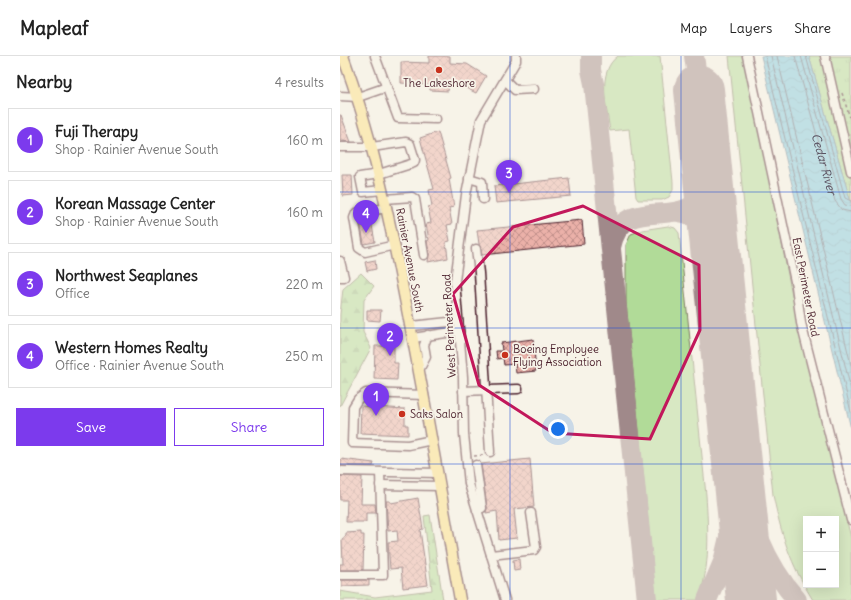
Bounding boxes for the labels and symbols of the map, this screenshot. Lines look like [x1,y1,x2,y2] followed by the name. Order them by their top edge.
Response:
[434,65,444,75] marker: The Lakeshore
[403,76,475,90] place label: The Lakeshore
[809,131,841,198] water label: Cedar River
[496,160,522,193] pin: 3
[353,200,379,233] pin: 4
[393,207,427,313] street label: Rainier Avenue South
[789,236,823,338] street label: East Perimeter Road
[439,273,459,378] street label: West Perimeter Road
[377,323,403,356] pin: 2
[513,342,602,369] place label: Boeing Employee Flying Association
[500,350,510,360] marker: Boeing Employee Flying Association
[363,383,389,416] pin: 1
[410,407,463,421] place label: Saks Salon
[397,409,407,419] marker: Saks Salon
[548,419,568,439] your location

